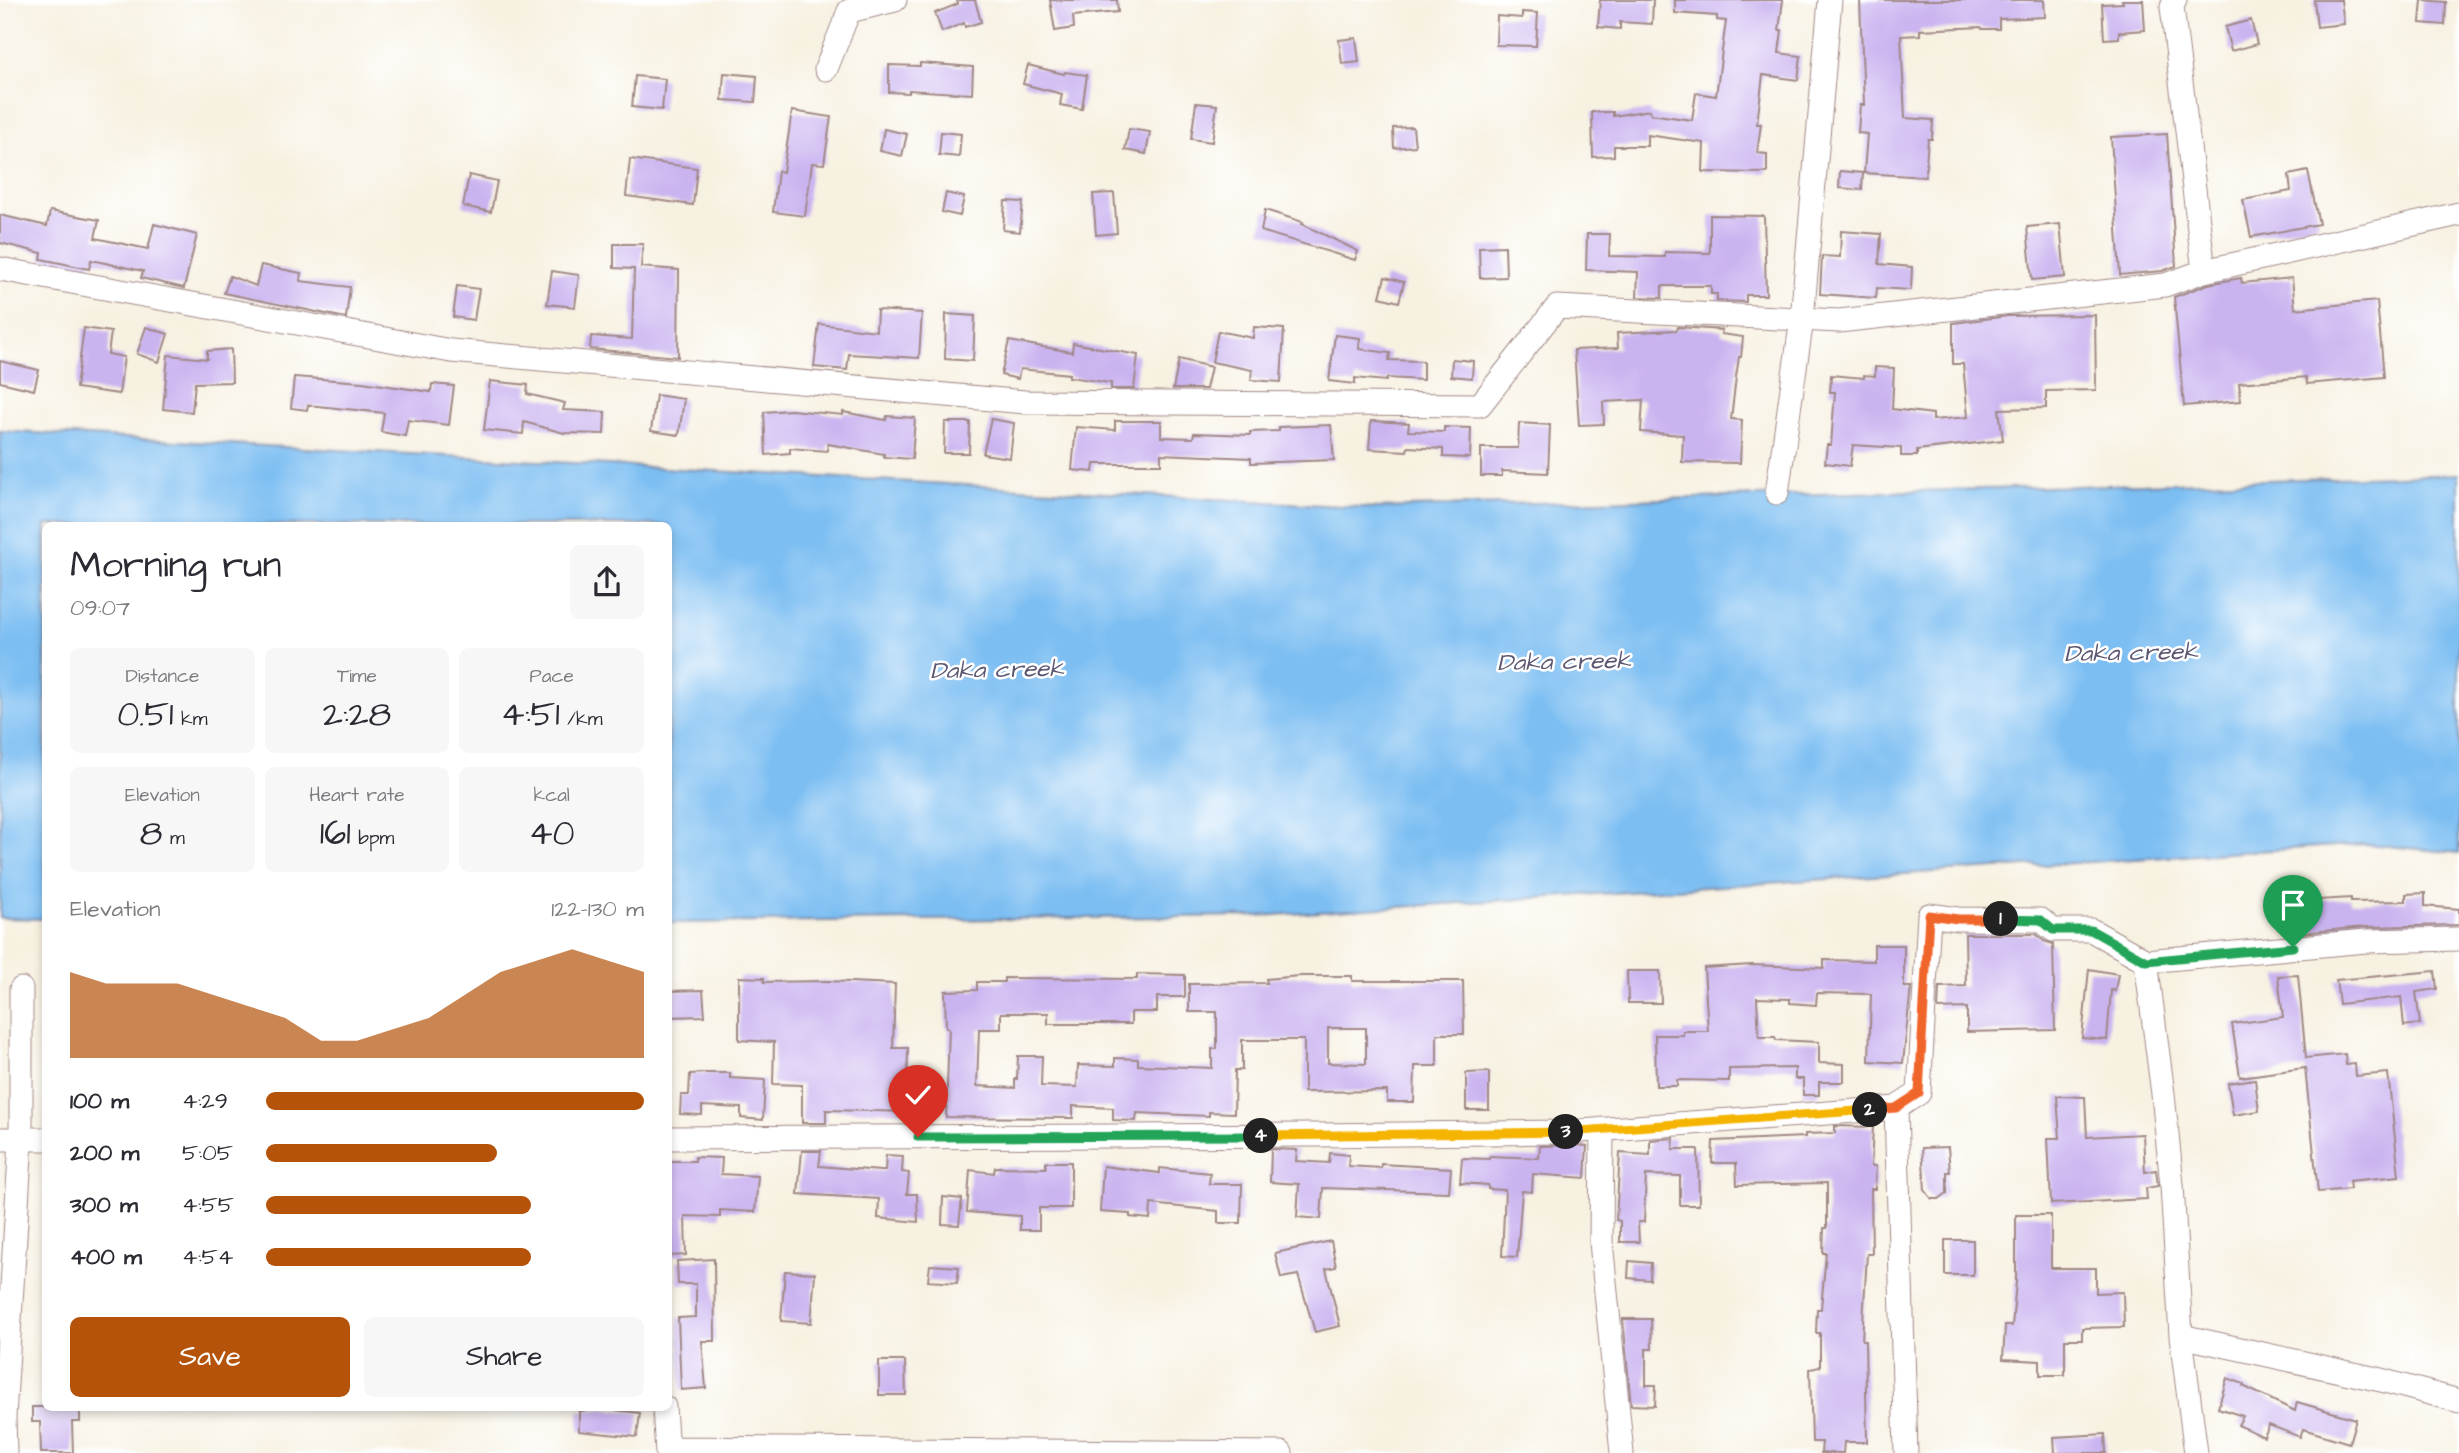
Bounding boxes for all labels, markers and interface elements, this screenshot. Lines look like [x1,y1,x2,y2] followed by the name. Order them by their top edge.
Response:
[70,540,282,592] text: Morning run
[570,545,644,619] button: share
[70,592,130,624] text: 09:07
[2064,635,2199,671] water label: Daka creek
[1497,644,1632,680] water label: Daka creek
[930,652,1065,688] water label: Daka creek
[125,663,199,690] text: Distance
[337,663,377,690] text: Time
[530,663,574,690] text: Pace
[117,690,173,739] text: 0.51
[323,690,391,739] text: 2:28
[501,690,560,739] text: 4:51
[173,706,208,733] text: km
[560,706,602,733] text: /km
[125,782,200,809] text: Elevation
[309,782,405,809] text: Heart rate
[533,782,570,809] text: kcal
[140,809,162,858] text: 8
[320,809,351,858] text: 161
[529,809,575,858] text: 40
[162,825,185,852] text: m
[351,825,394,852] text: bpm
[2263,875,2323,947] pin
[2274,886,2312,924] icon: arrive
[70,893,161,925] text: Elevation
[551,893,644,925] text: 122–130 m
[1983,902,2018,936] pin: 1
[1999,905,2002,932] text: 1
[888,1065,948,1137] pin
[899,1076,937,1114] icon: check
[70,1085,129,1117] text: 100 m
[182,1085,228,1117] text: 4:29
[1853,1092,1888,1128] pin: 2
[1864,1096,1875,1123] text: 2
[1548,1114,1584,1150] pin: 3
[1244,1118,1278,1154] pin: 4
[1561,1118,1570,1145] text: 3
[1254,1122,1267,1149] text: 4
[70,1137,139,1169] text: 200 m
[182,1137,233,1169] text: 5:05
[70,1189,138,1221] text: 300 m
[182,1189,234,1221] text: 4:55
[70,1241,142,1273] text: 400 m
[182,1241,233,1273] text: 4:54
[70,1317,350,1397] button: Save
[364,1317,644,1397] button: Share

